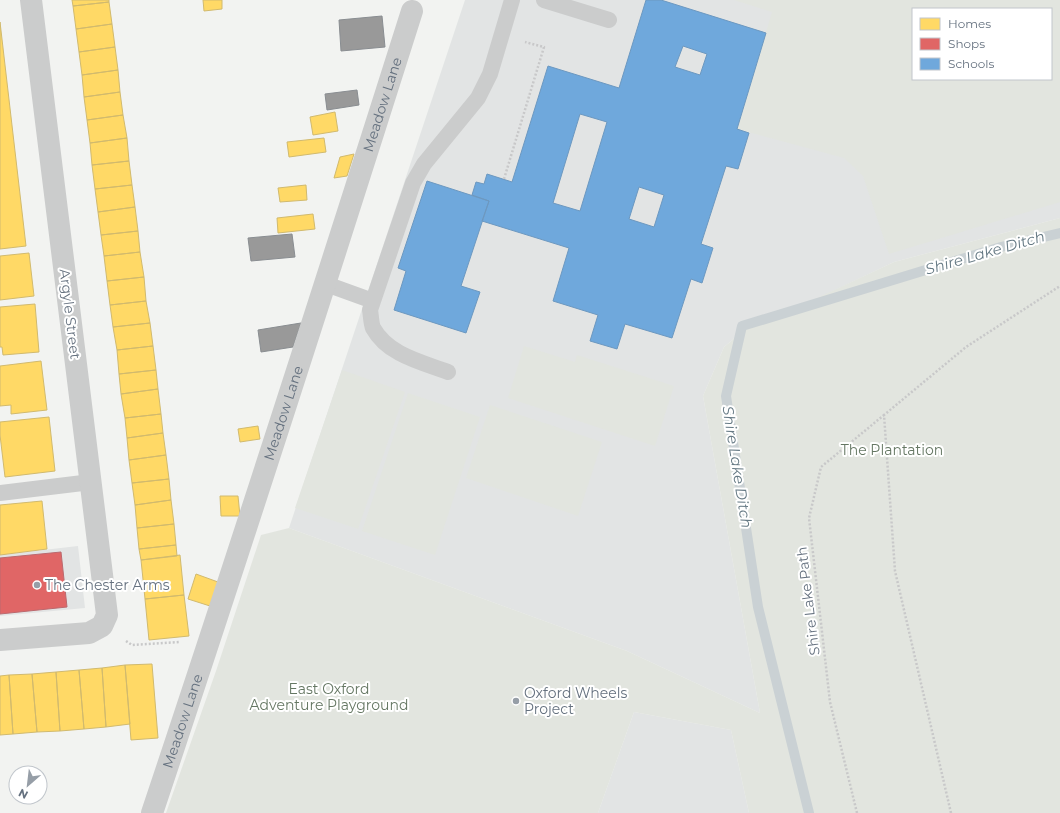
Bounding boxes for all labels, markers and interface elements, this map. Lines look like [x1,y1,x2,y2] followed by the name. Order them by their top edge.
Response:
[912,8,1052,80] legend
[948,16,991,31] text: Homes
[948,36,985,51] text: Shops
[359,55,406,154] street label: Meadow Lane
[948,56,994,71] text: Schools
[923,226,1047,279] water label: Shire Lake Ditch
[56,268,85,360] street label: Argyle Street
[260,363,307,463] street label: Meadow Lane
[718,404,757,529] water label: Shire Lake Ditch
[841,441,943,459] park label: The Plantation
[792,546,824,656] street label: Shire Lake Path
[45,576,170,594] place label: The Chester Arms
[32,580,42,590] marker: The Chester Arms
[159,671,207,771] street label: Meadow Lane
[250,680,408,714] park label: East Oxford Adventure Playground
[524,684,627,718] place label: Oxford Wheels Project
[511,696,521,706] marker: Oxford Wheels Project
[8,765,48,805] north arrow
[16,786,31,802] text: N

